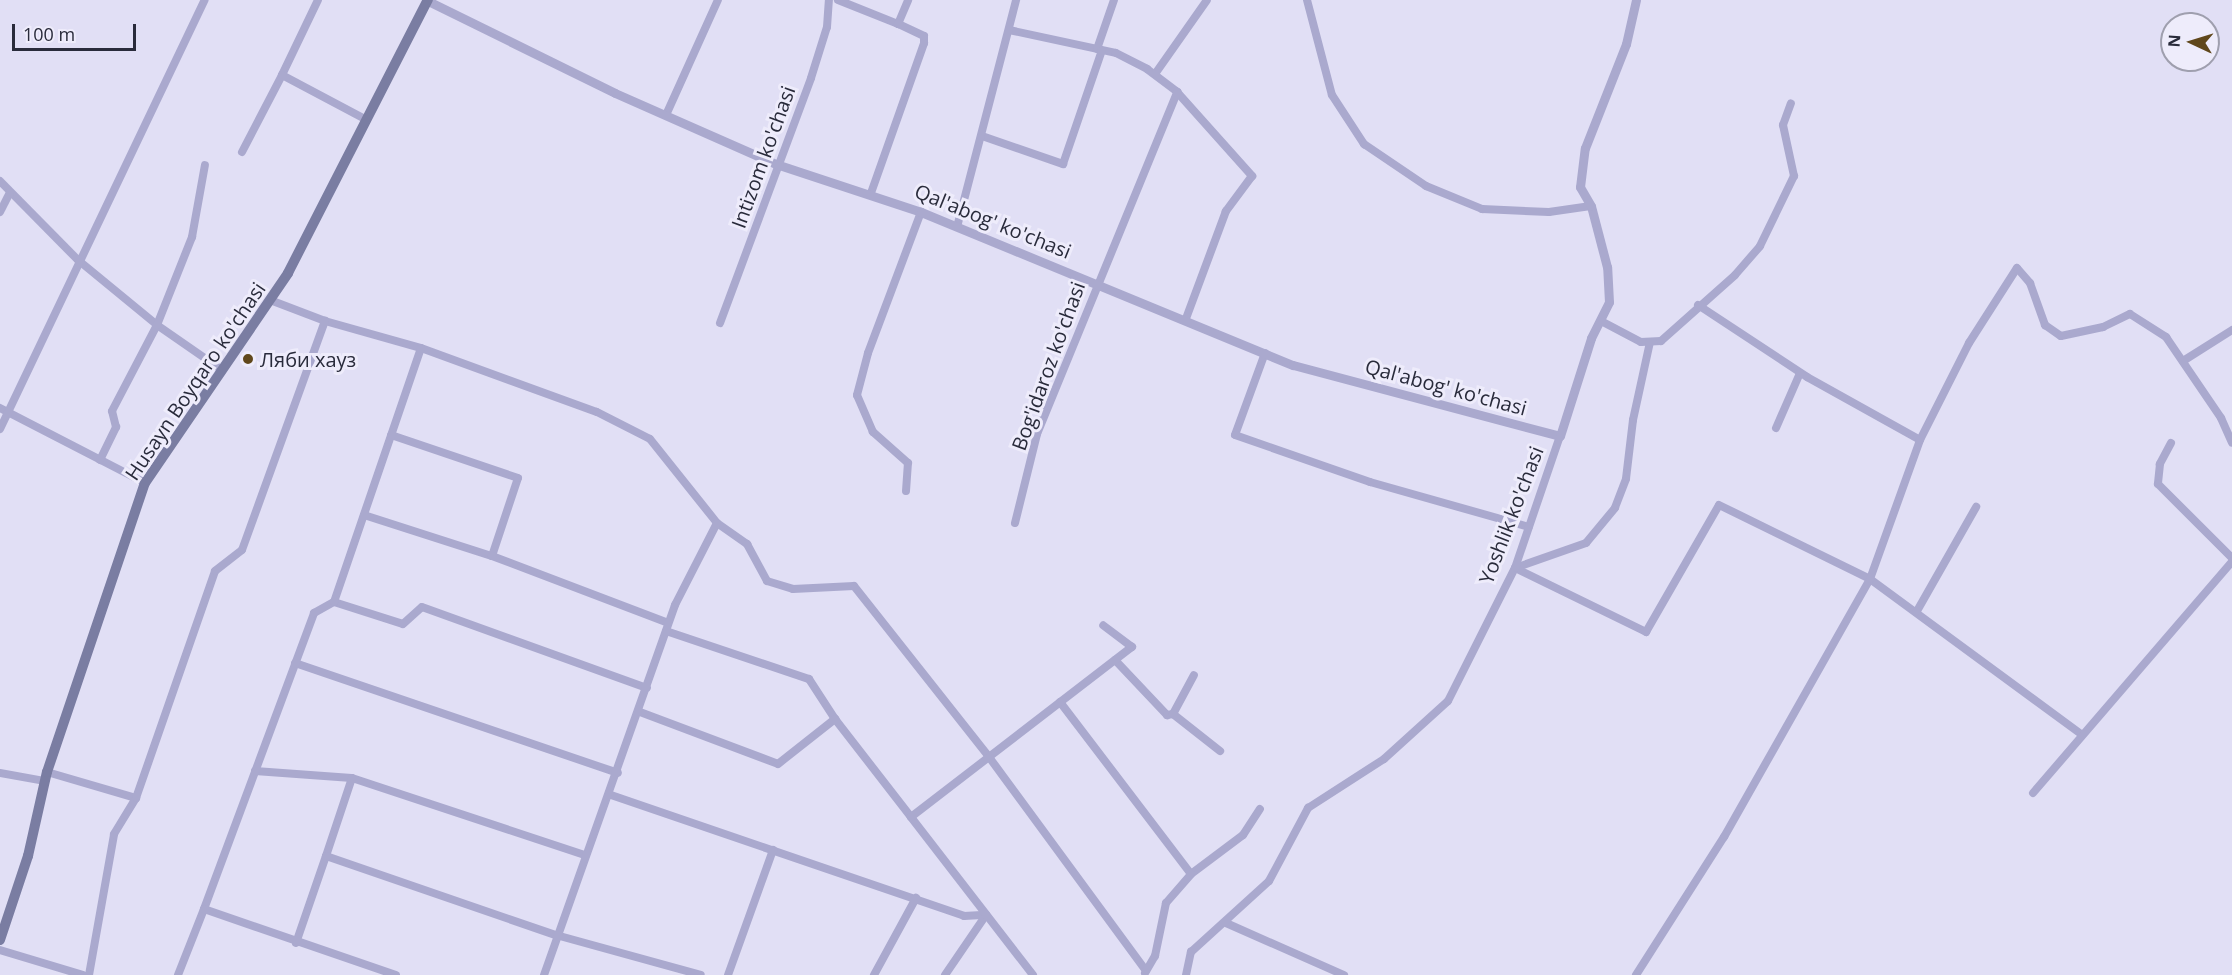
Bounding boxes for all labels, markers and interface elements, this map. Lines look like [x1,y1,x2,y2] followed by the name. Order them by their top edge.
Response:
[15,12,140,50] scale bar
[2160,12,2220,72] north arrow
[23,22,75,46] text: 100 m
[2163,34,2185,48] text: N
[726,83,800,231] street label: Intizom ko'chasi
[911,179,1075,263] street label: Qal'abog' ko'chasi
[120,278,270,484] street label: Husayn Boyqaro ko'chasi
[1006,278,1090,454] street label: Bog'idaroz ko'chasi
[260,347,356,371] place label: Ляби хауз
[241,352,255,366] marker: Ляби хауз
[1363,354,1529,420] street label: Qal'abog' ko'chasi
[1474,443,1548,587] street label: Yoshlik ko'chasi

